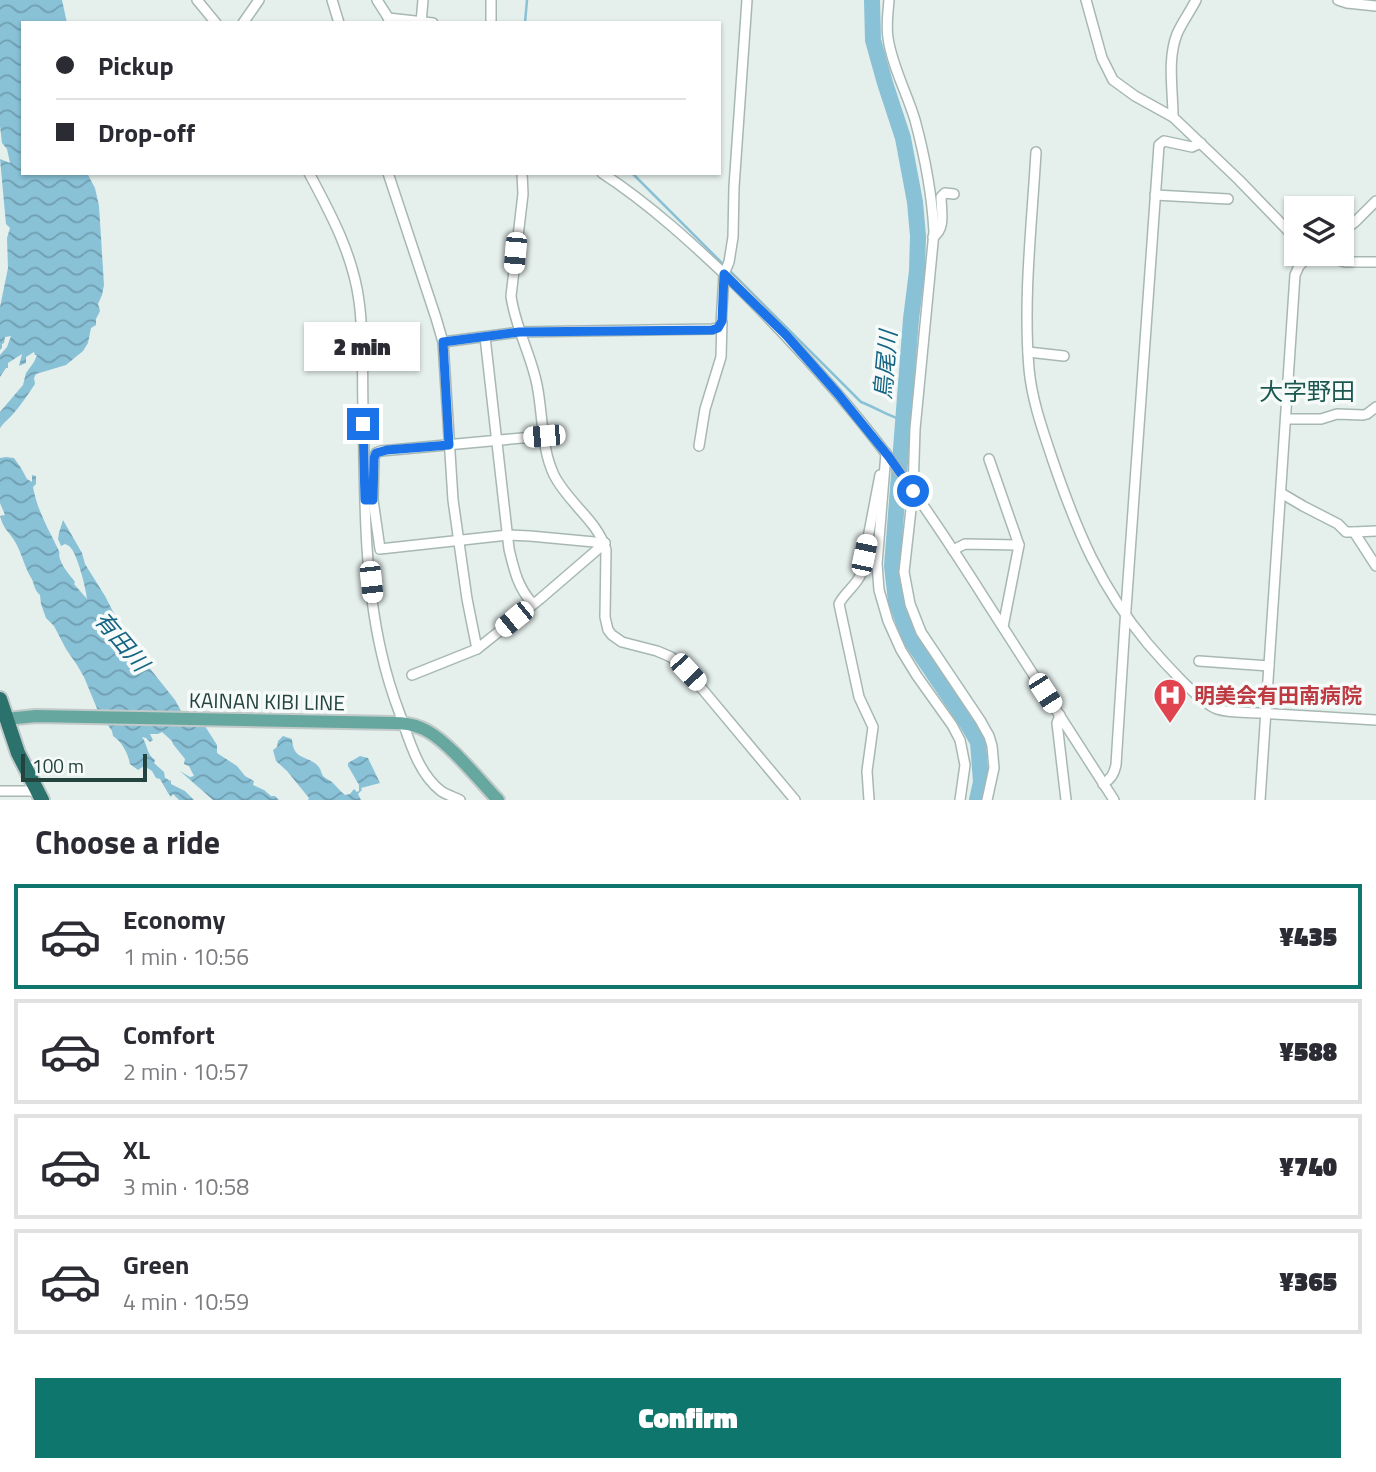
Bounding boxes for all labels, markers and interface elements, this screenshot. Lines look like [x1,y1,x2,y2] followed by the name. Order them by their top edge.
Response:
[98,46,174,85] text: Pickup
[98,113,195,152] text: Drop-off
[1284,196,1354,266] map controls
[1284,196,1354,266] button: layers
[503,231,528,275] car
[305,322,421,372] callout: 2 min
[865,326,906,401] water label: 鳥尾川
[333,329,391,364] text: 2 min
[1259,373,1355,409] district label: 大字野田
[347,408,379,440] route end
[523,424,566,448] car
[897,475,929,507] route start
[850,532,879,578] car
[359,560,384,604] car
[492,598,537,640] car
[86,603,160,681] water label: 有田川
[666,649,711,695] car
[1025,670,1066,716] car
[1151,676,1189,725] hospital icon: 明美会有田南病院
[1194,679,1362,711] place label: 明美会有田南病院
[189,684,345,718] street label: KAINAN KIBI LINE
[21,751,147,783] scale bar
[32,751,84,780] text: 100 m
[35,818,220,866] text: Choose a ride
[123,900,225,939] text: Economy
[39,905,102,968] icon: car
[1279,917,1337,956] text: ¥435
[123,939,249,974] text: 1 min · 10:56
[123,1015,215,1054] text: Comfort
[39,1020,102,1083] icon: car
[1279,1032,1337,1071] text: ¥588
[123,1054,249,1089] text: 2 min · 10:57
[123,1130,150,1169] text: XL
[39,1135,102,1198] icon: car
[1279,1147,1337,1186] text: ¥740
[123,1169,249,1204] text: 3 min · 10:58
[123,1245,189,1284] text: Green
[39,1250,102,1313] icon: car
[1279,1262,1337,1301] text: ¥365
[123,1284,249,1319] text: 4 min · 10:59
[35,1378,1341,1458] button: Confirm

